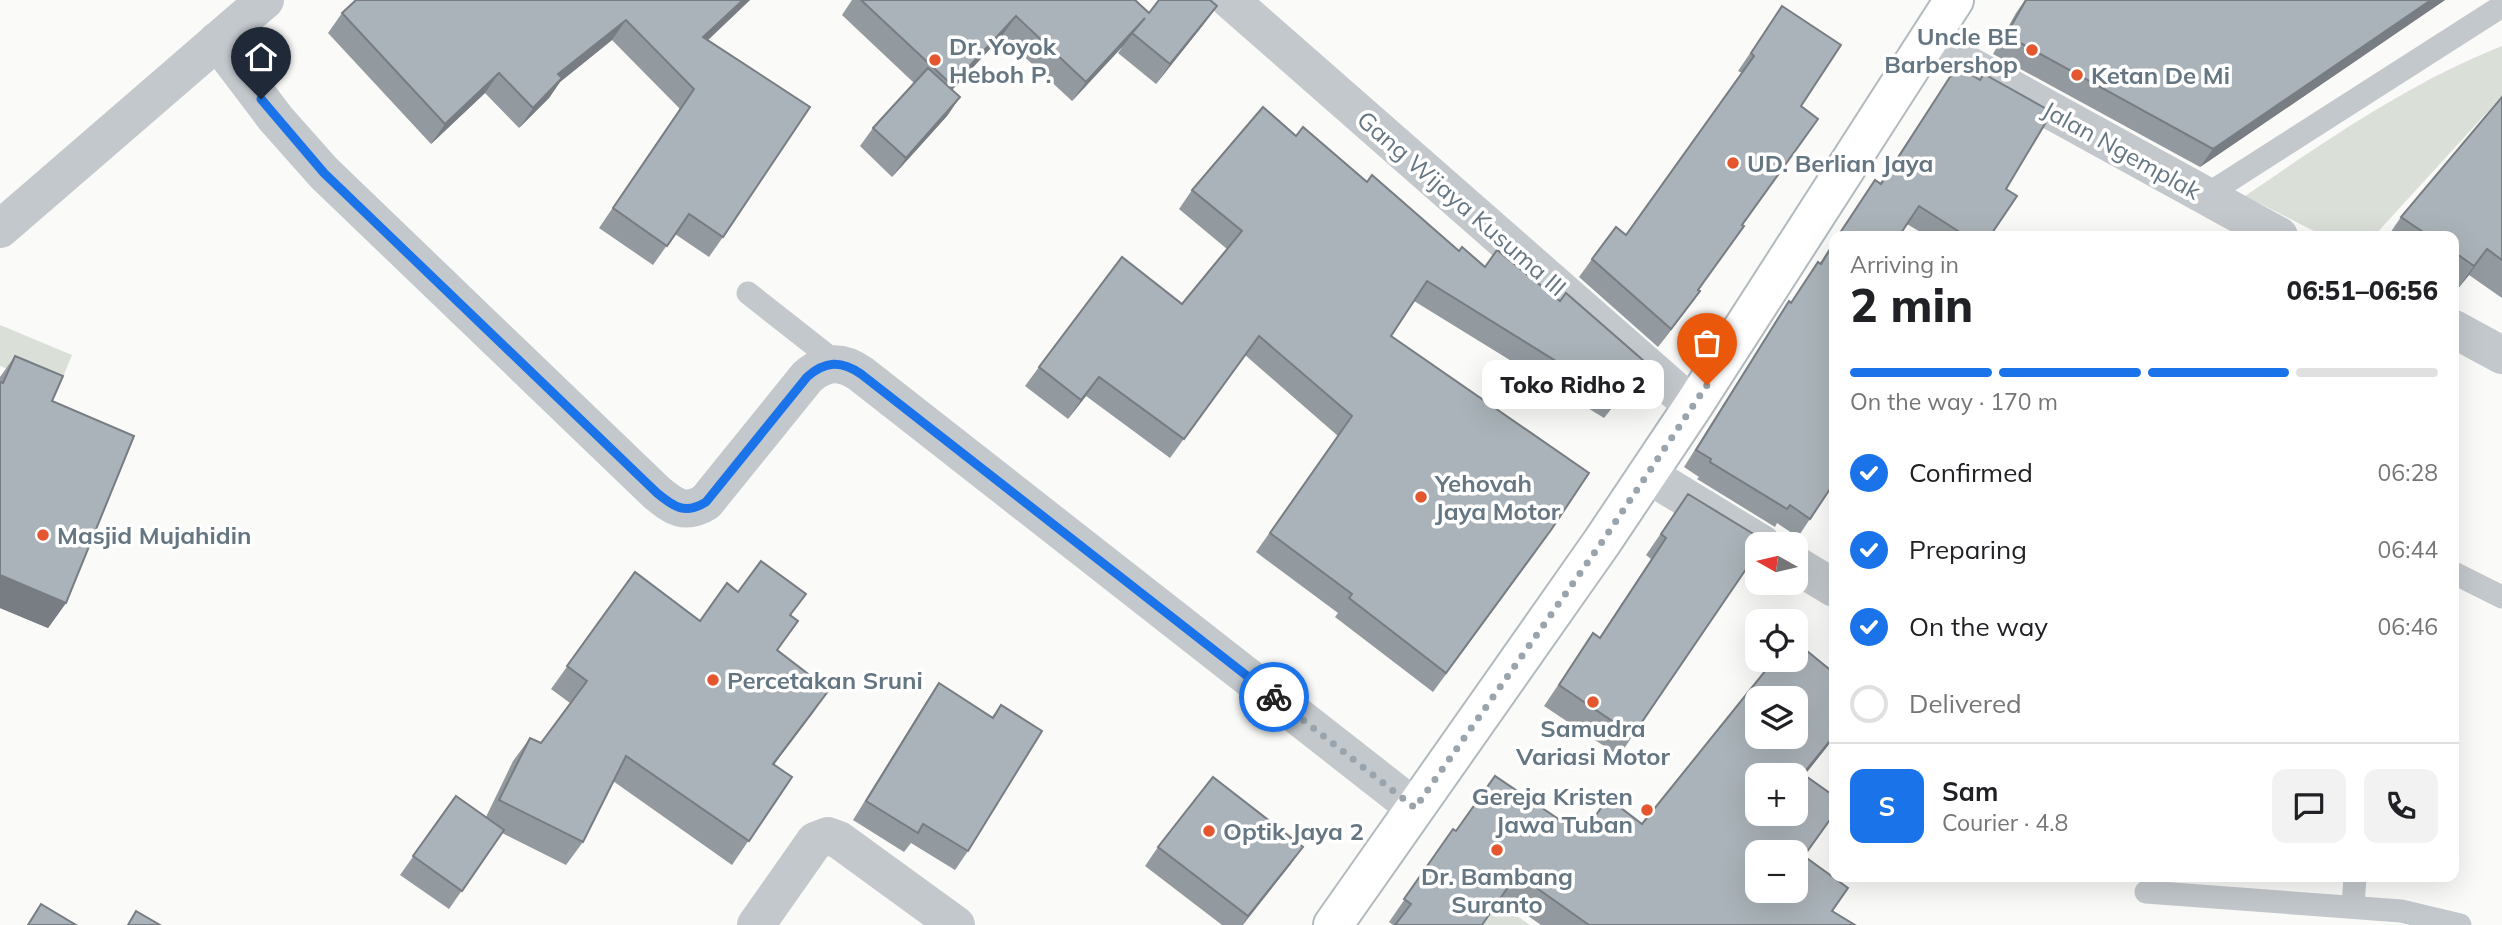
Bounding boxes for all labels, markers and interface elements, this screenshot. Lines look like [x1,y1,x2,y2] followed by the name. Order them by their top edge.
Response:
[1884,21,2018,79] place label: Uncle BE Barbershop
[231,27,291,99] pin
[949,31,1057,89] place label: Dr. Yoyok Heboh P.
[242,38,280,76] icon: home
[2024,42,2040,58] marker: Uncle BE Barbershop
[927,52,943,68] marker: Dr. Yoyok Heboh P.
[2091,60,2230,90] place label: Ketan De Mi
[2069,67,2085,83] marker: Ketan De Mi
[2038,94,2207,206] street label: Jalan Ngemplak
[1351,104,1573,302] street label: Gang Wijaya Kusuma III
[1747,148,1933,178] place label: UD. Berlian Jaya
[1725,155,1741,171] marker: UD. Berlian Jaya
[1850,250,1959,279] text: Arriving in
[2287,274,2438,307] text: 06:51–06:56
[1850,276,1973,334] text: 2 min
[1677,313,1737,385] pin
[1688,324,1726,362] icon: bag
[1483,360,1665,410] callout: Toko Ridho 2
[1500,370,1646,399] text: Toko Ridho 2
[1850,387,2058,416] text: On the way · 170 m
[1850,454,1888,492] icon: check
[1909,456,2033,489] text: Confirmed
[2378,458,2438,487] text: 06:28
[1434,468,1561,526] place label: Yehovah Jaya Motor
[1413,489,1429,505] marker: Yehovah Jaya Motor
[57,520,251,550] place label: Masjid Mujahidin
[35,527,51,543] marker: Masjid Mujahidin
[1850,531,1888,569] icon: check
[1745,532,1808,595] north arrow
[1745,532,1808,903] map controls
[1909,533,2027,566] text: Preparing
[2378,535,2438,564] text: 06:44
[1850,608,1888,646] icon: check
[1745,609,1808,672] button: locate
[1909,610,2048,643] text: On the way
[2378,612,2438,641] text: 06:46
[1239,662,1309,732] courier
[727,665,923,695] place label: Percetakan Sruni
[705,672,721,688] marker: Percetakan Sruni
[1255,678,1293,716] icon: bike
[1745,686,1808,749] button: layers
[1909,687,2022,720] text: Delivered
[1585,694,1601,710] marker: Samudra Variasi Motor
[1515,713,1670,771] place label: Samudra Variasi Motor
[1745,763,1808,826] button: +
[2272,769,2346,843] button: chat
[2364,769,2438,843] button: phone
[1942,775,1998,808] text: Sam
[1472,781,1633,839] place label: Gereja Kristen Jawa Tuban
[1879,790,1895,823] text: S
[1639,802,1655,818] marker: Gereja Kristen Jawa Tuban
[1942,808,2068,837] text: Courier · 4.8
[1223,816,1364,846] place label: Optik Jaya 2
[1201,823,1217,839] marker: Optik Jaya 2
[1745,840,1808,903] button: −
[1489,842,1505,858] marker: Dr. Bambang Suranto
[1421,861,1573,919] place label: Dr. Bambang Suranto

